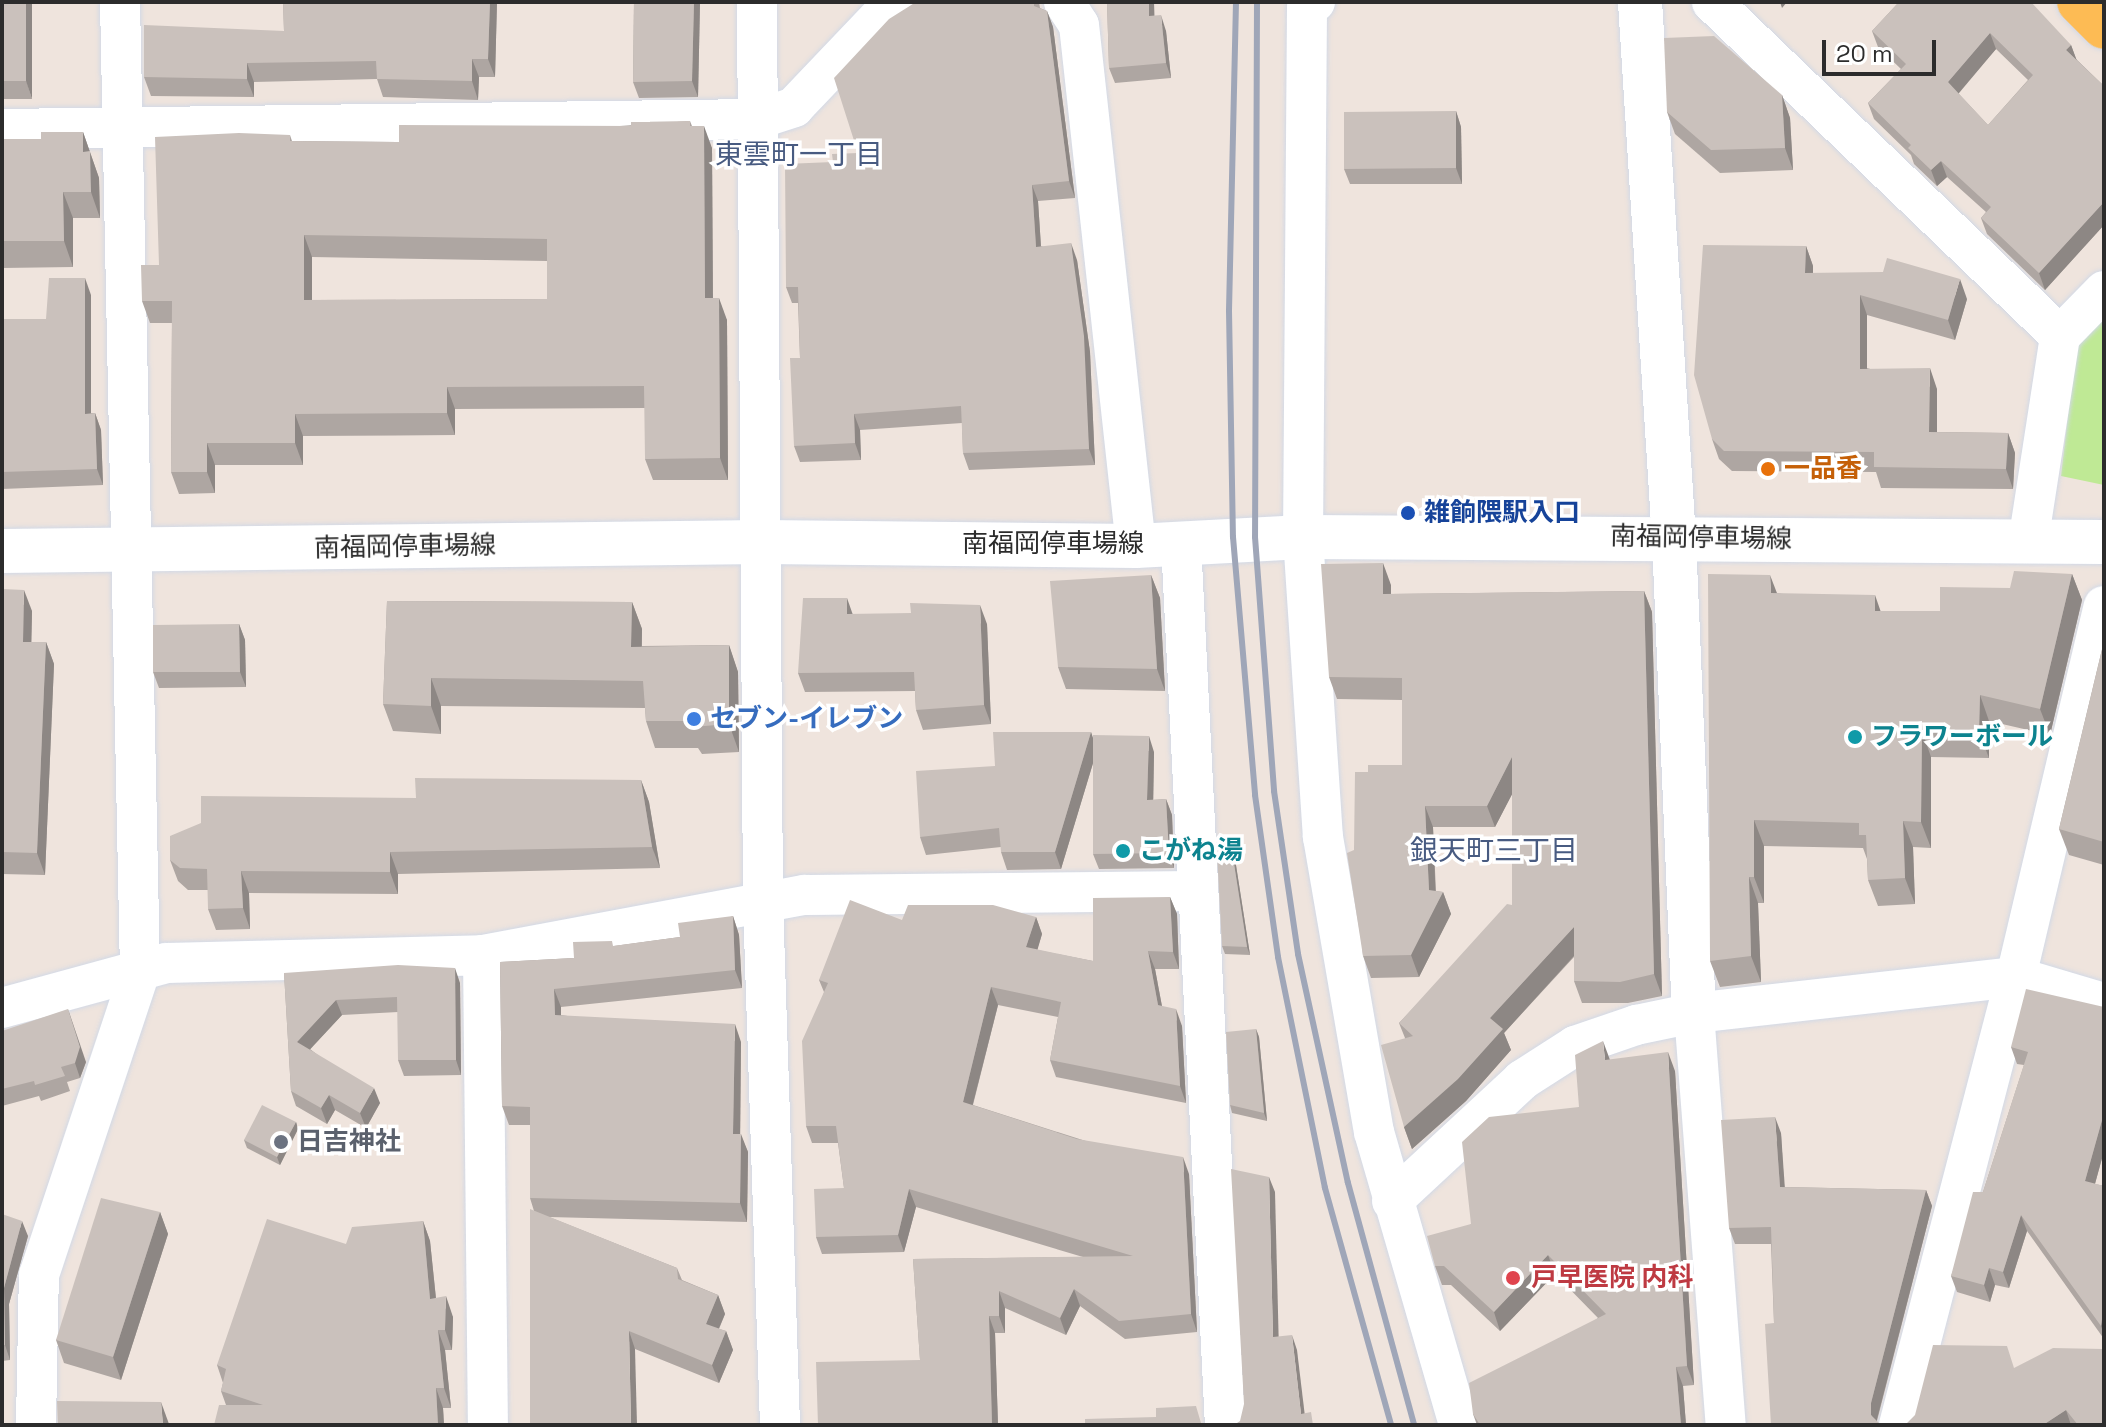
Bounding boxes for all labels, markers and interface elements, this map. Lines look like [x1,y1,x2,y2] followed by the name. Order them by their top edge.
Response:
[1826,24,1940,74] scale bar
[1836,38,1893,69] text: 20 m
[715,137,883,171] district label: 東雲町一丁目
[1784,453,1862,485] place label: 一品香
[1759,460,1777,478] marker: 一品香
[1424,497,1580,529] place label: 雑餉隈駅入口
[1399,504,1417,522] marker: 雑餉隈駅入口
[1610,521,1792,555] street label: 南福岡停車場線
[962,528,1144,560] street label: 南福岡停車場線
[314,530,496,564] street label: 南福岡停車場線
[710,703,903,735] place label: セブン-イレブン
[685,710,703,728] marker: セブン-イレブン
[1871,721,2053,753] place label: フラワーボール
[1846,728,1864,746] marker: フラワーボール
[1410,833,1578,867] district label: 銀天町三丁目
[1139,835,1243,867] place label: こがね湯
[1114,842,1132,860] marker: こがね湯
[297,1126,401,1158] place label: 日吉神社
[272,1133,290,1151] marker: 日吉神社
[1531,1262,1694,1294] place label: 戸早医院 内科
[1502,1267,1524,1289] marker: 戸早医院 内科

